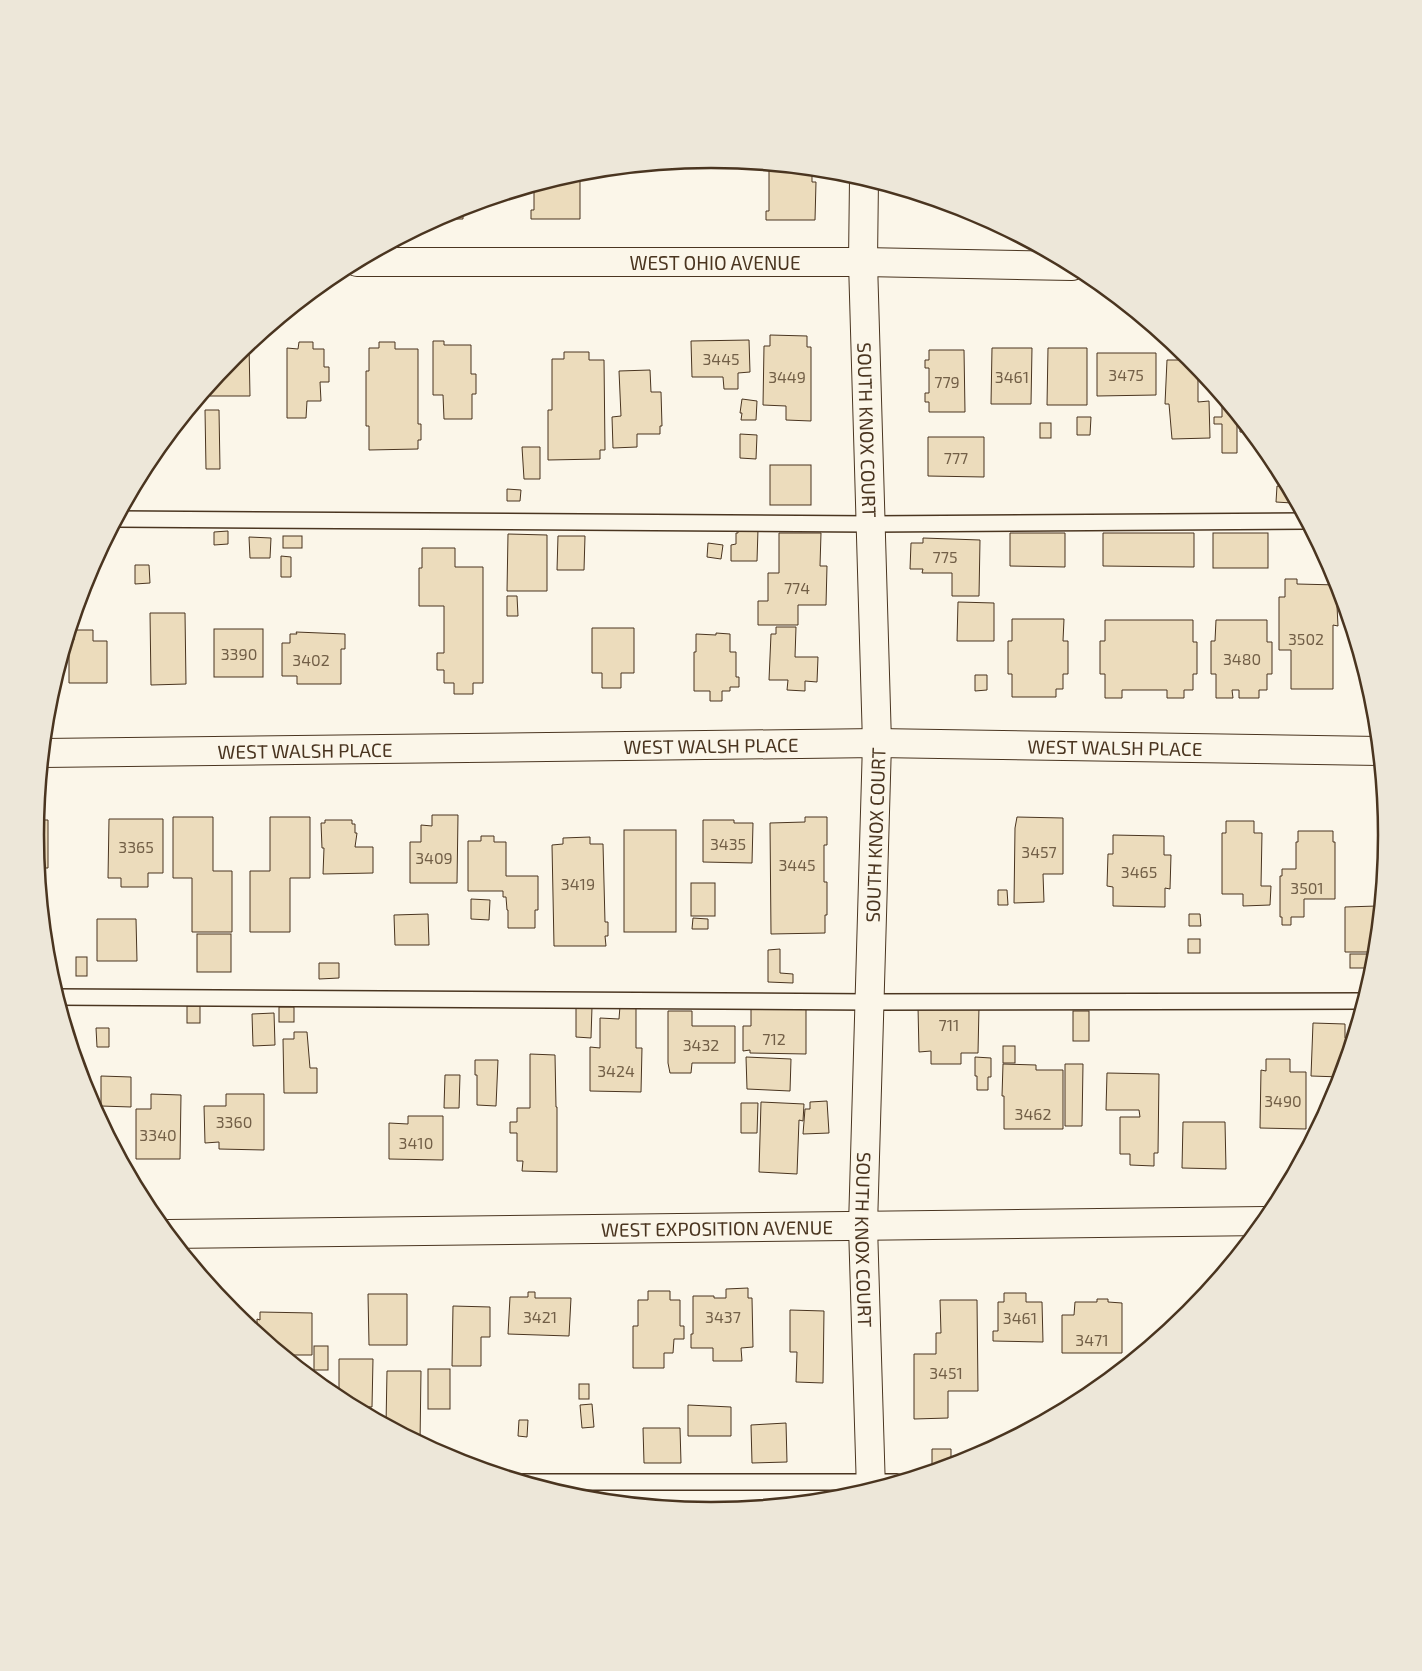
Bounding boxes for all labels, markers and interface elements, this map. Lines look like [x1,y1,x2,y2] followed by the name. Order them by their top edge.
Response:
[629,251,801,274] street label: WEST OHIO AVENUE
[854,342,882,518] street label: SOUTH KNOX COURT
[702,349,740,368] house number: 3445
[1108,365,1144,384] house number: 3475
[768,367,806,386] house number: 3449
[995,367,1029,386] house number: 3461
[934,372,960,391] house number: 779
[944,448,968,467] house number: 777
[933,547,957,566] house number: 775
[784,578,810,597] house number: 774
[1288,629,1324,648] house number: 3502
[221,644,257,663] house number: 3390
[1223,649,1261,668] house number: 3480
[292,650,330,669] house number: 3402
[623,732,799,758] street label: WEST WALSH PLACE
[1027,734,1203,760] street label: WEST WALSH PLACE
[217,737,393,762] street label: WEST WALSH PLACE
[860,747,890,923] street label: SOUTH KNOX COURT
[710,834,746,853] house number: 3435
[118,837,154,856] house number: 3365
[1021,842,1057,861] house number: 3457
[415,848,453,867] house number: 3409
[778,855,816,874] house number: 3445
[1121,862,1157,881] house number: 3465
[561,874,595,893] house number: 3419
[1290,878,1324,897] house number: 3501
[939,1015,959,1034] house number: 711
[762,1029,786,1048] house number: 712
[683,1035,719,1054] house number: 3432
[597,1061,635,1080] house number: 3424
[1264,1091,1302,1110] house number: 3490
[1015,1104,1051,1123] house number: 3462
[216,1112,252,1131] house number: 3360
[139,1125,177,1144] house number: 3340
[399,1133,433,1152] house number: 3410
[851,1152,878,1328] street label: SOUTH KNOX COURT
[601,1215,833,1240] street label: WEST EXPOSITION AVENUE
[523,1307,557,1326] house number: 3421
[705,1307,741,1326] house number: 3437
[1003,1308,1037,1327] house number: 3461
[1075,1330,1109,1349] house number: 3471
[929,1363,963,1382] house number: 3451

